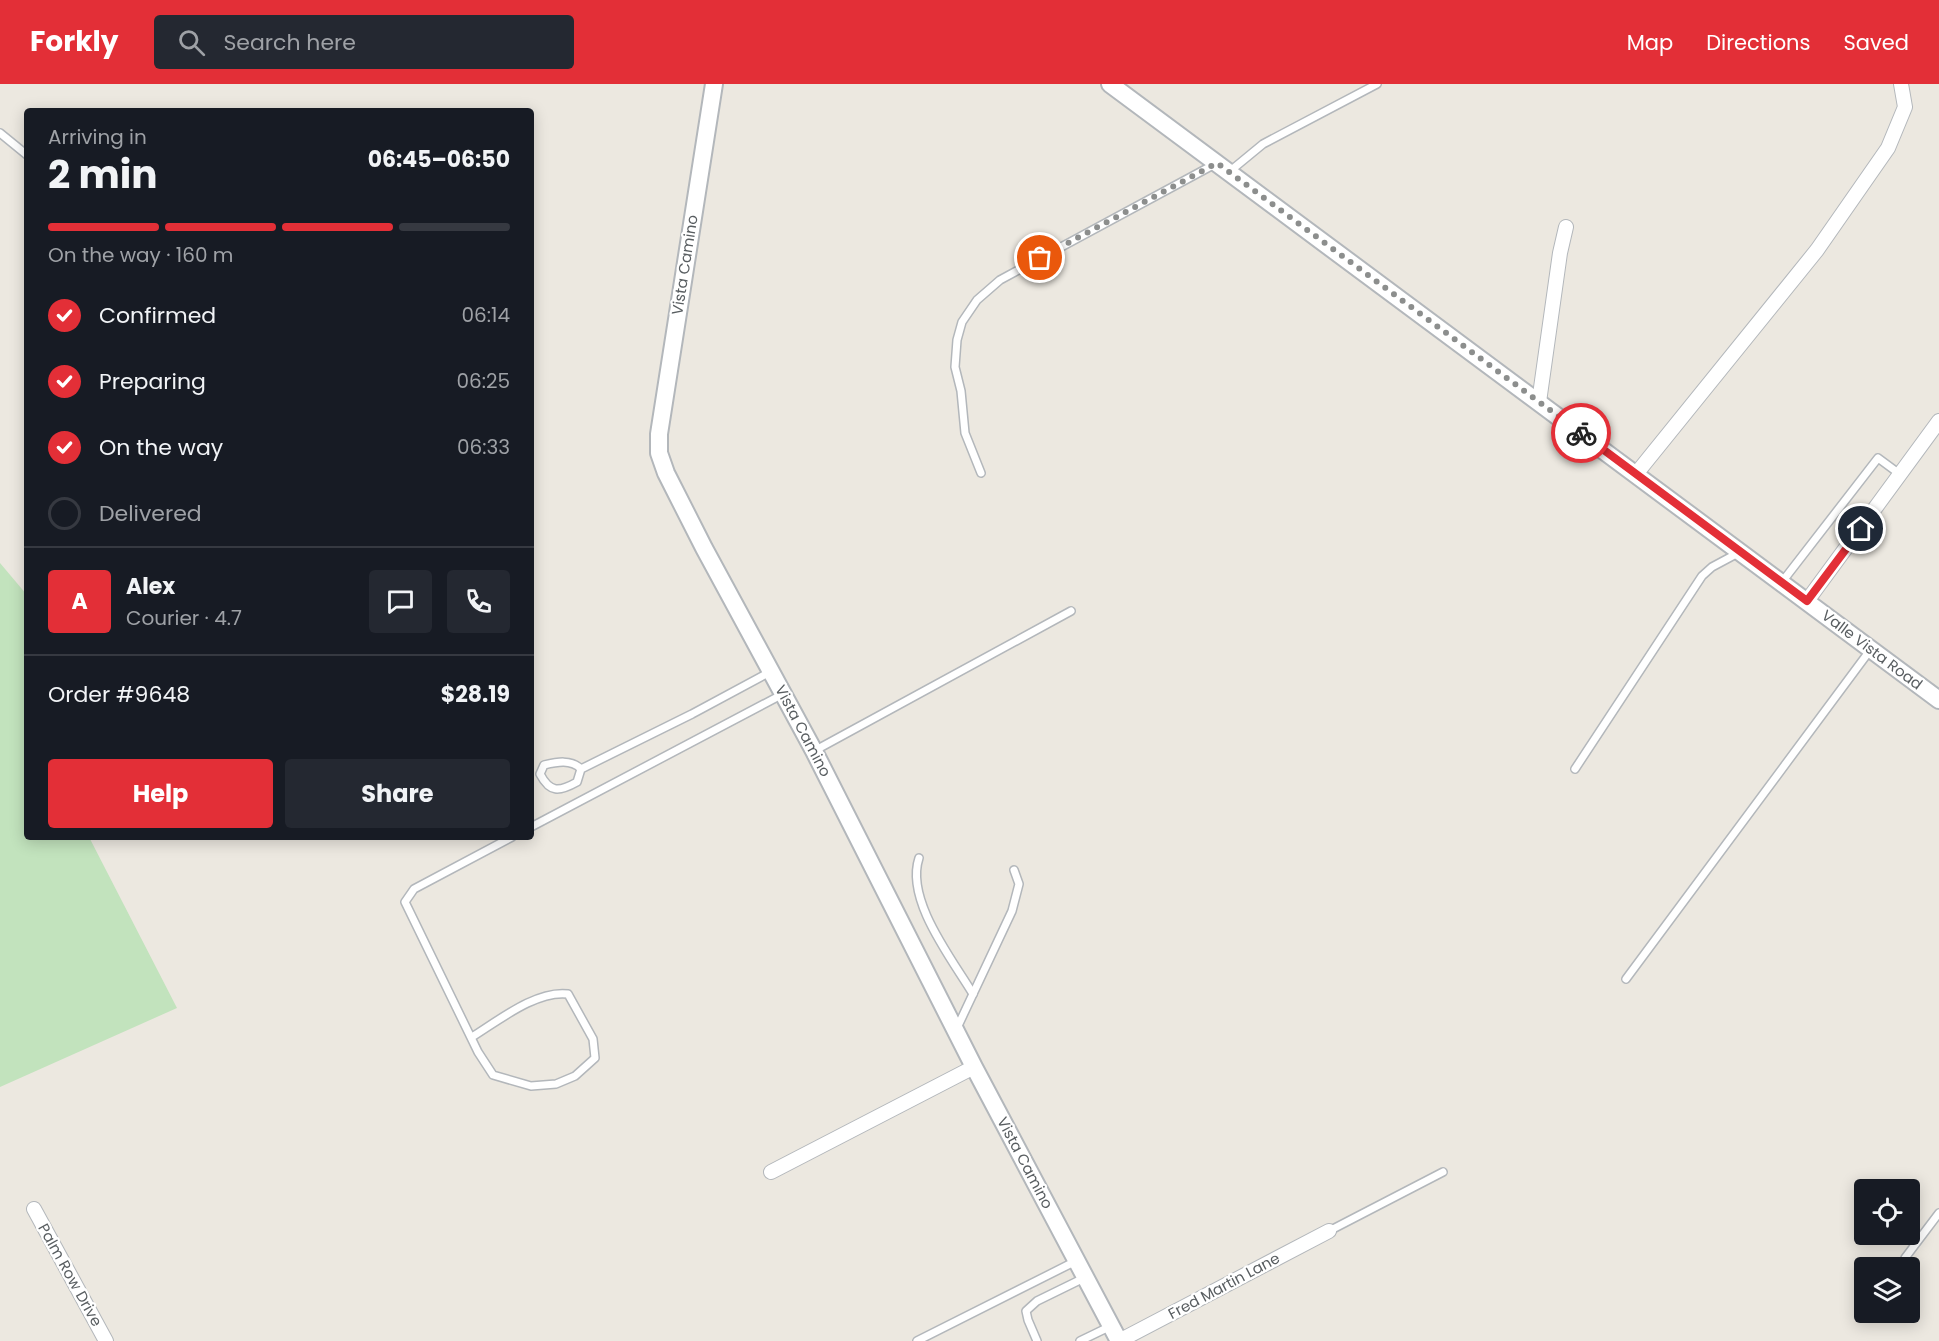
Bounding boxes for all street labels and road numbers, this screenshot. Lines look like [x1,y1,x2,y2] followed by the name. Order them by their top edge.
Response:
[666,213,703,317] street label: Vista Camino
[1818,605,1927,694] street label: Valle Vista Road
[770,681,836,780] street label: Vista Camino
[992,1113,1058,1212] street label: Vista Camino
[33,1220,107,1330] street label: Palm Row Drive
[1164,1247,1283,1324] street label: Fred Martin Lane

